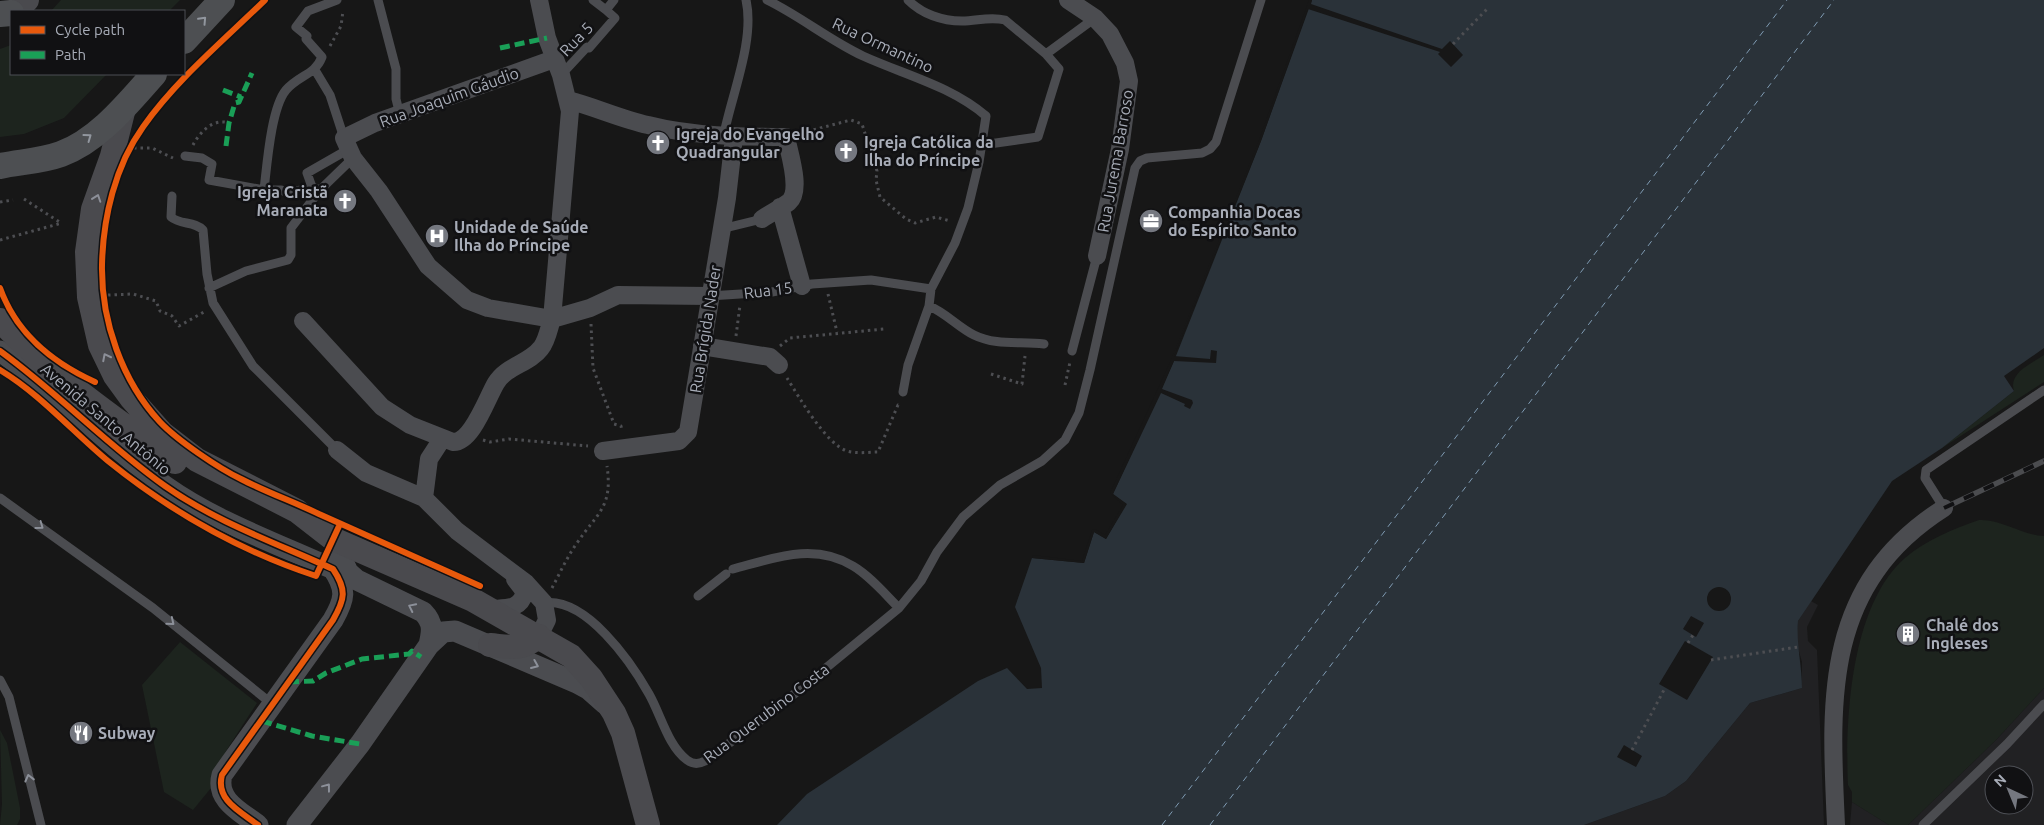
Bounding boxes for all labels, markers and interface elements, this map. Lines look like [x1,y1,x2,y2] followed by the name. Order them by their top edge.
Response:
[10,10,185,75] legend
[830,14,936,76] street label: Rua Ormantino
[197,17,206,26] one-way arrow
[556,18,596,60] street label: Rua 5
[55,21,125,38] text: Cycle path
[55,46,86,63] text: Path
[377,63,521,131] street label: Rua Joaquim Gáudio
[1094,88,1136,234] street label: Rua Jurema Barroso
[676,125,824,161] place label: Igreja do Evangelho Quadrangular
[645,130,671,156] church icon: Igreja do Evangelho Quadrangular
[864,133,994,169] place label: Igreja Católica da Ilha do Príncipe
[83,134,92,144] one-way arrow
[833,138,859,164] church icon: Igreja Católica da Ilha do Príncipe
[237,183,328,219] place label: Igreja Cristã Maranata
[332,188,358,214] church icon: Igreja Cristã Maranata
[91,194,101,202] one-way arrow
[1168,203,1301,239] place label: Companhia Docas do Espírito Santo
[1138,208,1164,234] office icon: Companhia Docas do Espírito Santo
[454,218,589,254] place label: Unidade de Saúde Ilha do Príncipe
[424,223,450,249] hospital icon: Unidade de Saúde Ilha do Príncipe
[686,264,724,394] street label: Rua Brígida Nader
[743,278,793,302] street label: Rua 15
[102,353,112,362] one-way arrow
[38,360,174,478] street label: Avenida Santo Antônio
[34,520,43,530] one-way arrow
[408,603,417,613] one-way arrow
[1926,616,1999,652] place label: Chalé dos Ingleses
[165,617,174,625] one-way arrow
[1895,621,1921,647] building icon: Chalé dos Ingleses
[530,658,539,669] one-way arrow
[700,660,832,766] street label: Rua Querubino Costa
[68,720,94,746] restaurant icon: Subway
[98,724,156,742] place label: Subway
[1984,765,2034,815] north arrow
[1991,771,2009,790] text: N
[24,773,35,782] one-way arrow
[322,784,330,793] one-way arrow

